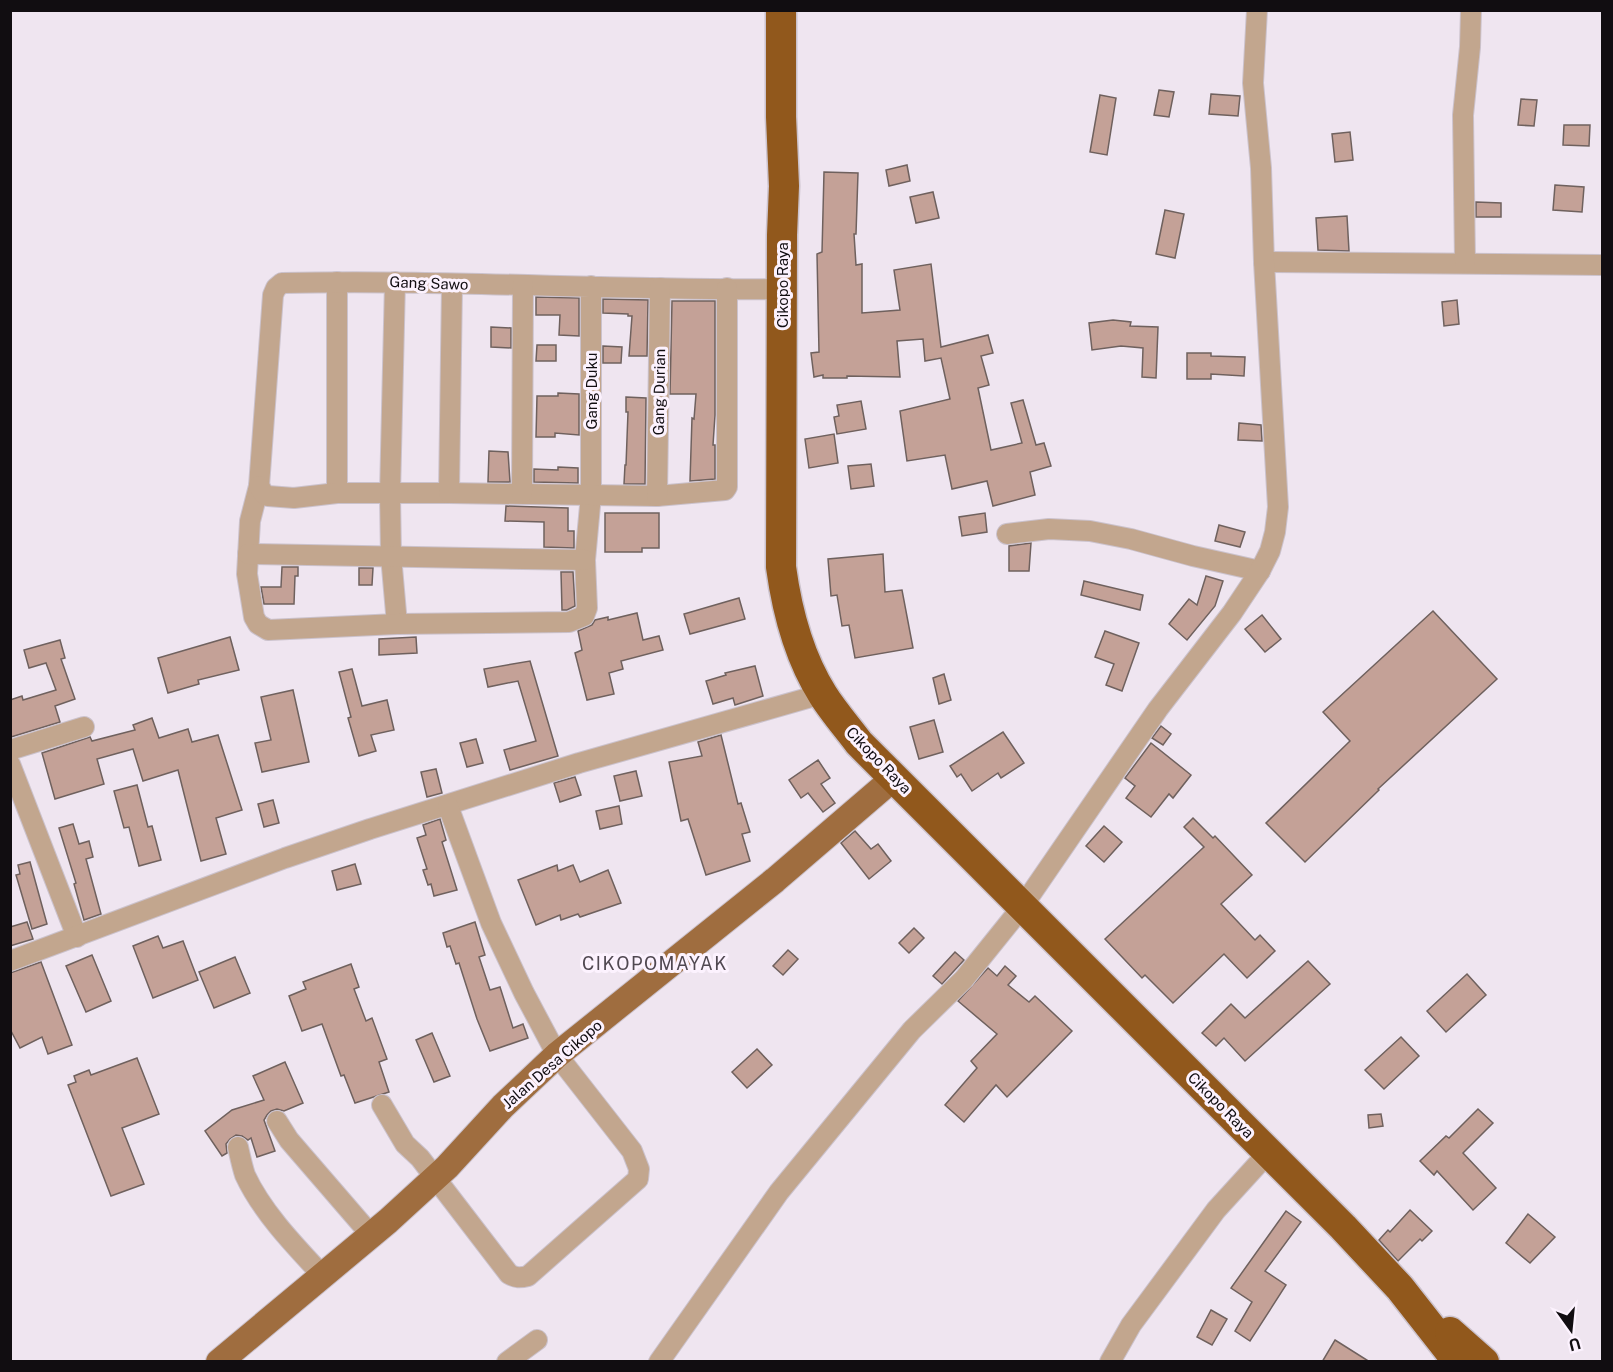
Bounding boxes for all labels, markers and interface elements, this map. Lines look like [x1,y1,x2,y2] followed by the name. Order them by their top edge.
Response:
[774,242,791,328] street label: Cikopo Raya
[389,273,469,293] street label: Gang Sawo
[650,349,668,435] street label: Gang Durian
[583,352,600,430] street label: Gang Duku
[843,723,915,797] street label: Cikopo Raya
[582,953,728,974] district label: CIKOPOMAYAK
[499,1016,605,1112] street label: Jalan Desa Cikopo
[1185,1069,1257,1141] street label: Cikopo Raya
[1541,1300,1601,1360] north arrow
[1567,1333,1583,1355] text: U

